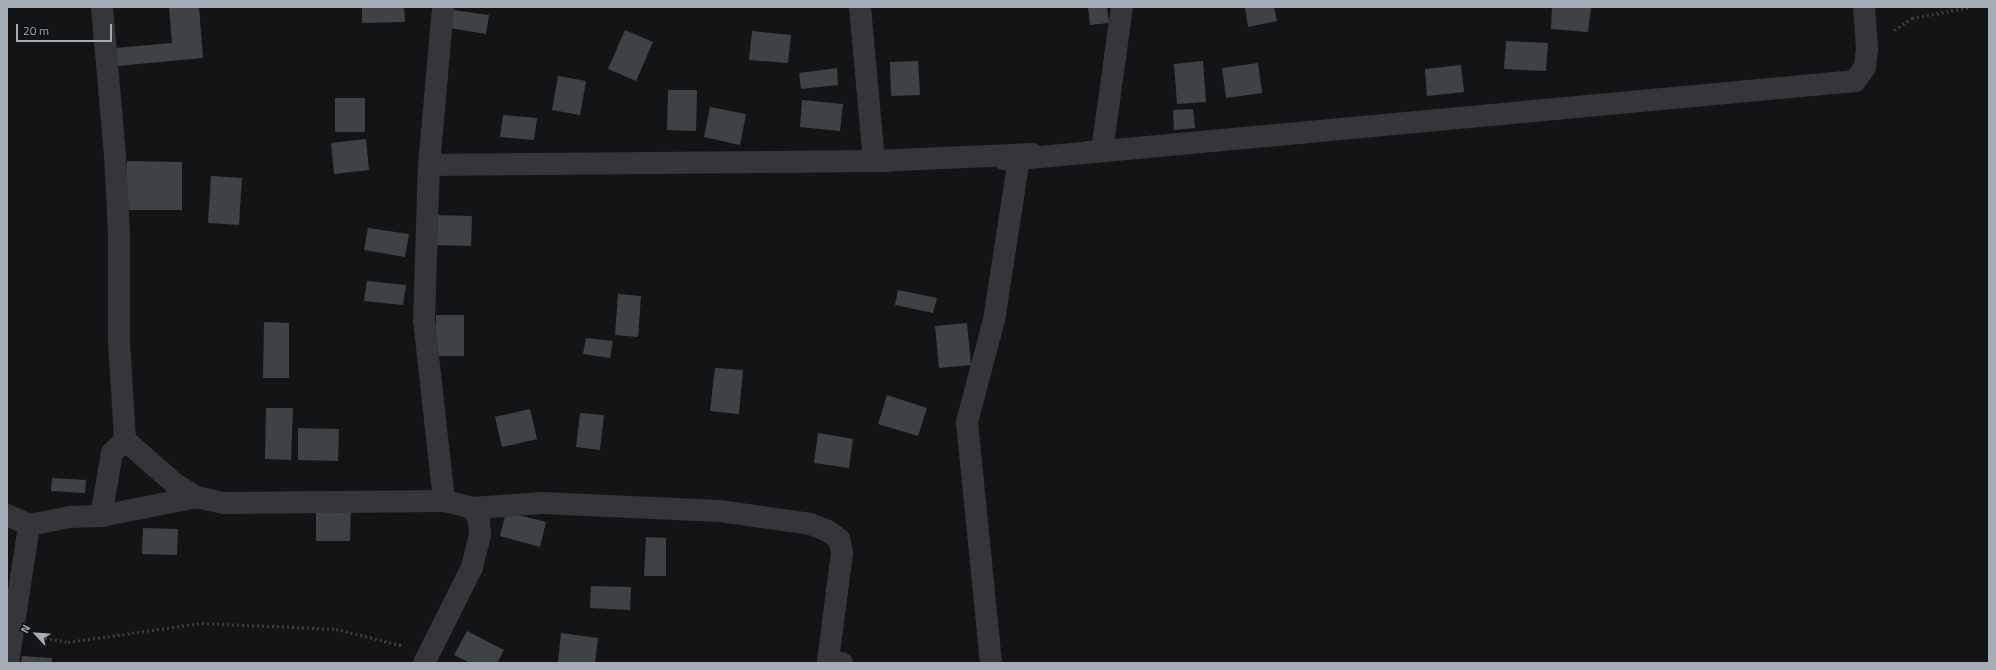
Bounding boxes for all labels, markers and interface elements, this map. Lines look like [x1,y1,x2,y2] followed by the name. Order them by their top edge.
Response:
[18,16,114,42] scale bar
[23,21,49,40] text: 20 m
[16,614,56,654] north arrow
[16,622,34,636] text: N

